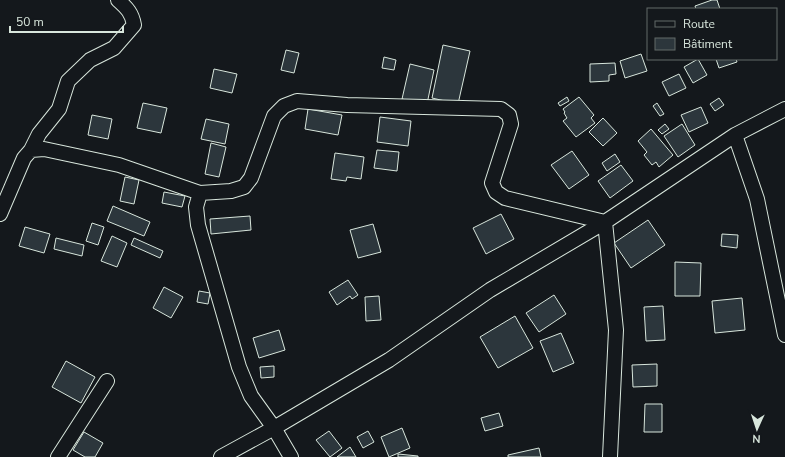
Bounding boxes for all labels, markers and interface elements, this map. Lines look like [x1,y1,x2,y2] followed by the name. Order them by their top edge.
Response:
[10,8,123,34] scale bar
[647,8,777,60] legend
[16,14,44,30] text: 50 m
[683,16,715,32] text: Route
[683,36,733,52] text: Bâtiment
[737,409,777,449] north arrow
[752,431,761,446] text: N

